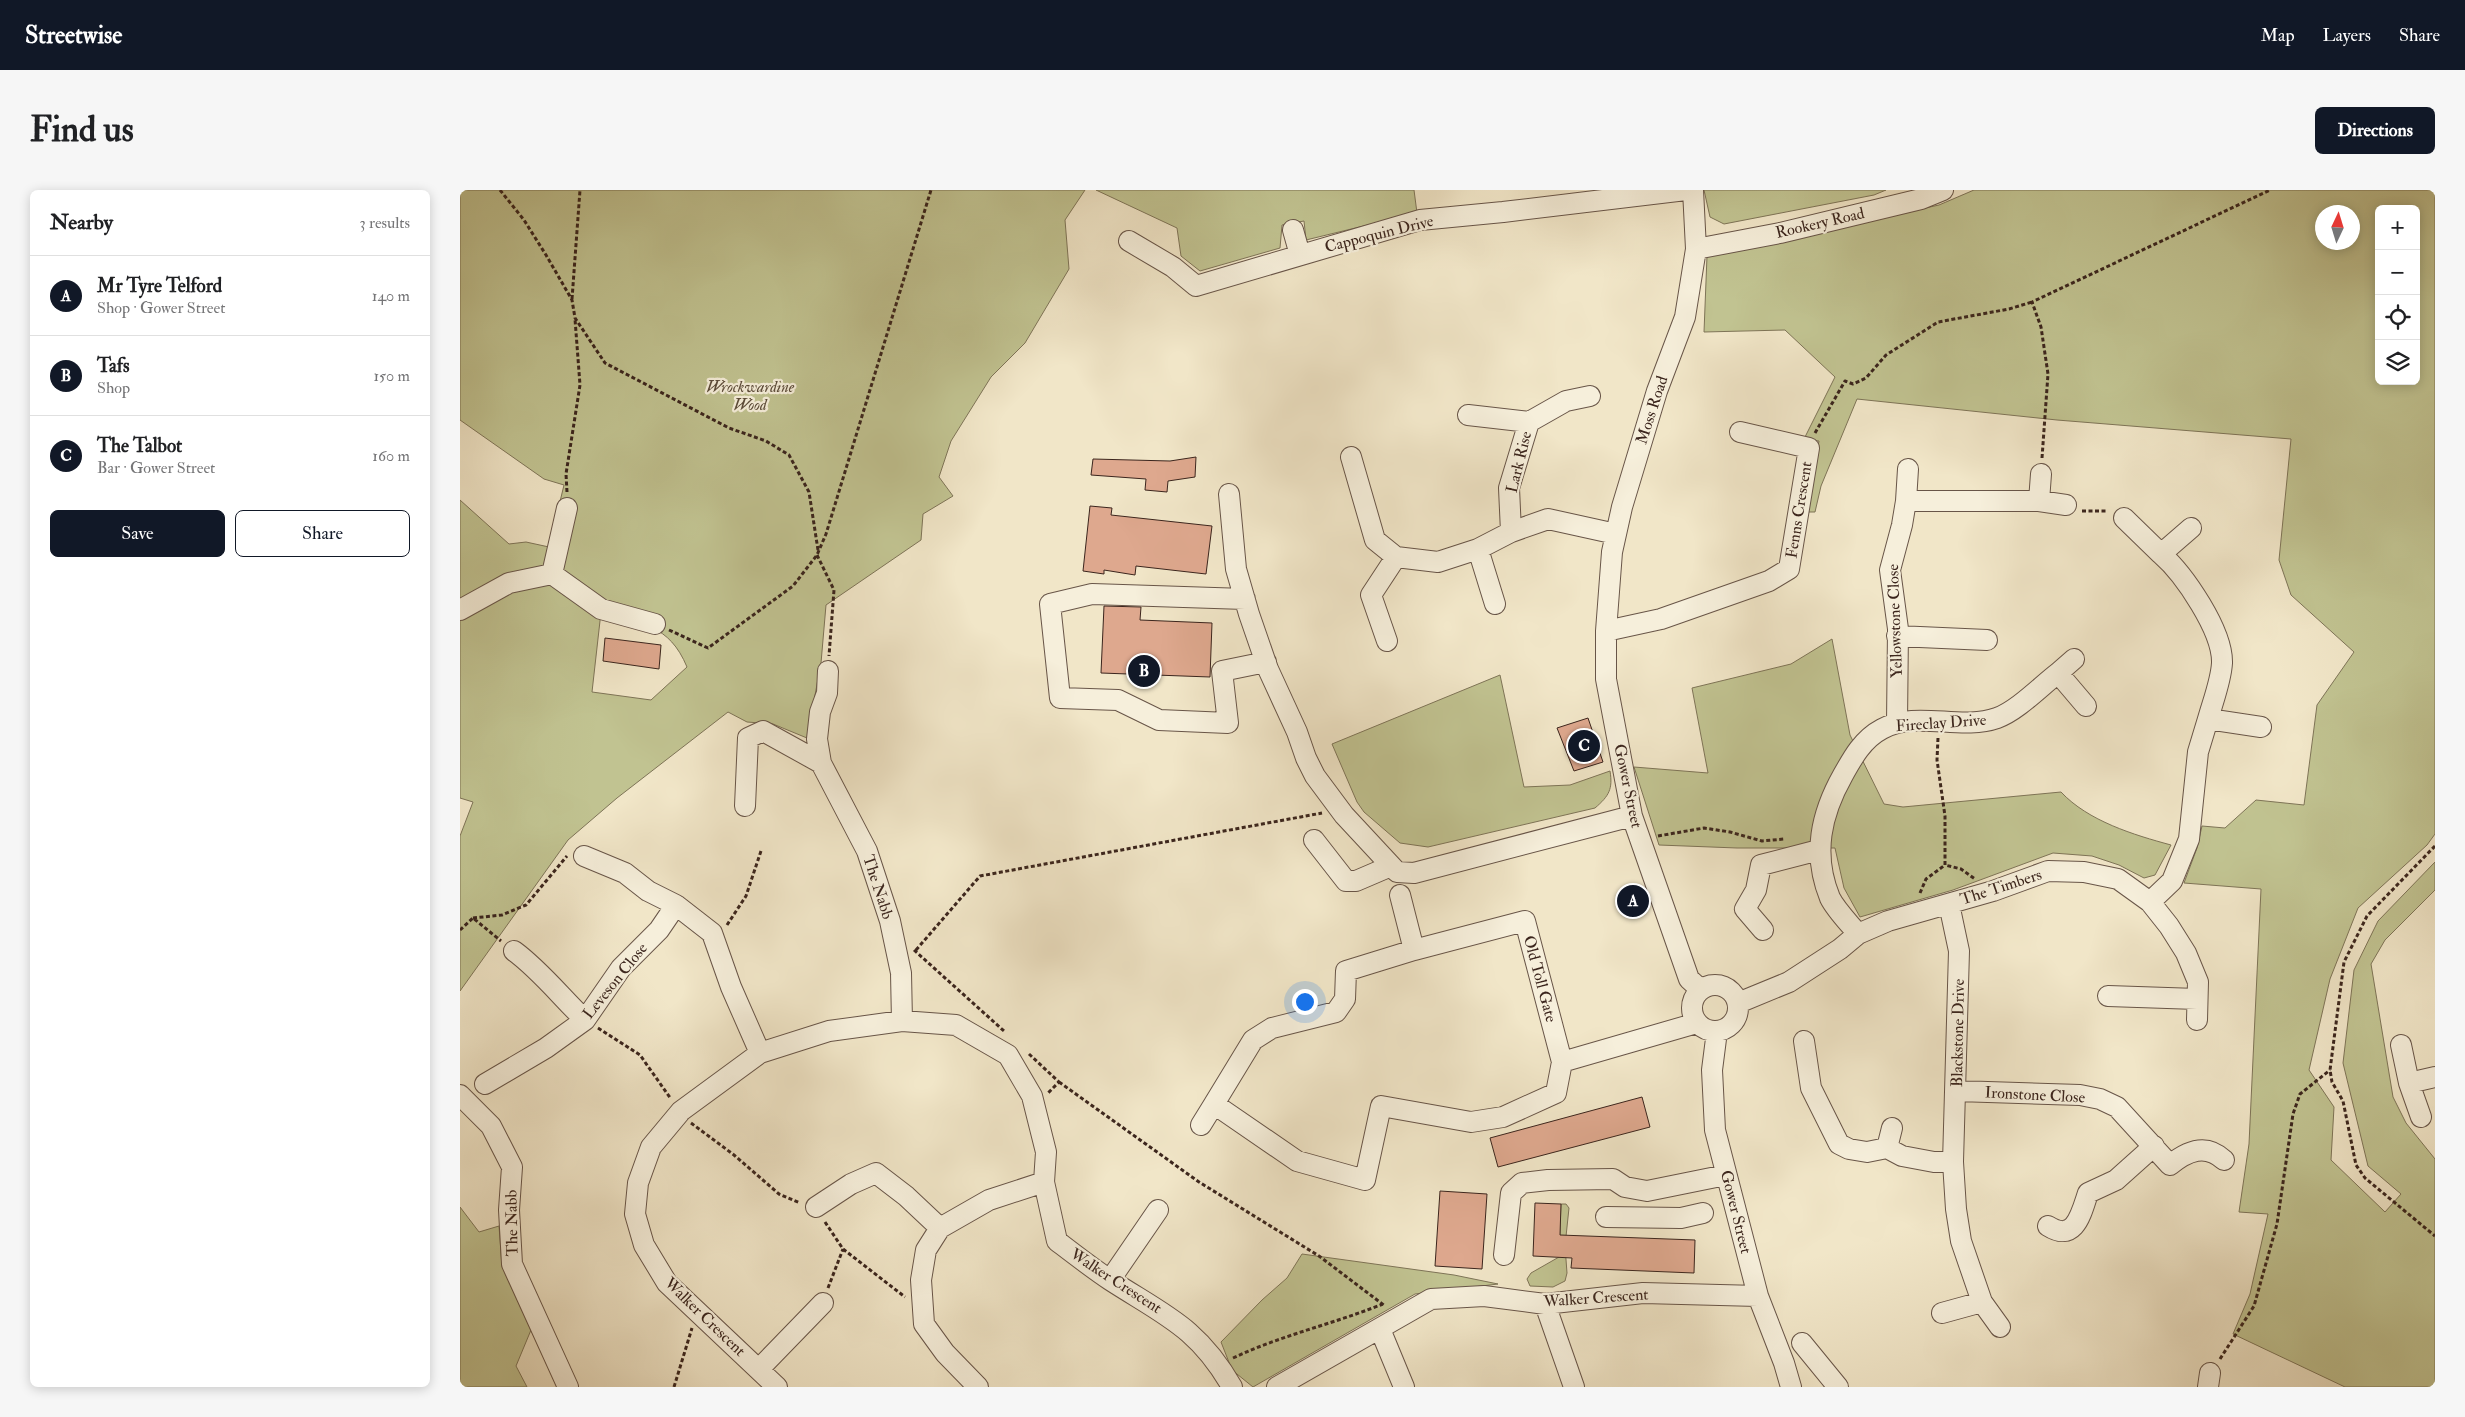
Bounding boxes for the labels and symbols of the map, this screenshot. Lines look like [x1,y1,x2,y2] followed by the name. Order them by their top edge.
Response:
[1774,203,1866,243] street label: Rookery Road
[2315,205,2360,250] north arrow
[1323,211,1436,258] street label: Cappoquin Drive
[1632,373,1672,447] street label: Moss Road
[706,377,795,415] park label: Wrockwardine Wood
[1502,429,1536,495] street label: Lark Rise
[1781,460,1817,560] street label: Fenns Crescent
[1883,563,1907,678] street label: Yellowstone Close
[1128,652,1160,690] pin: B
[1895,710,1987,736] street label: Fireclay Drive
[1568,727,1600,765] pin: C
[1609,742,1647,830] street label: Gower Street
[858,852,898,922] street label: The Nabb
[1958,864,2044,910] street label: The Timbers
[1617,882,1649,920] pin: A
[1519,933,1561,1025] street label: Old Toll Gate
[578,939,652,1023] street label: Leveson Close
[1947,978,1969,1087] street label: Blackstone Drive
[1292,989,1318,1015] your location
[1984,1082,2086,1108] street label: Ironstone Close
[1716,1168,1756,1256] street label: Gower Street
[501,1189,523,1256] street label: The Nabb
[1066,1243,1166,1318] street label: Walker Crescent
[660,1273,750,1361] street label: Walker Crescent
[1542,1284,1649,1312] street label: Walker Crescent

